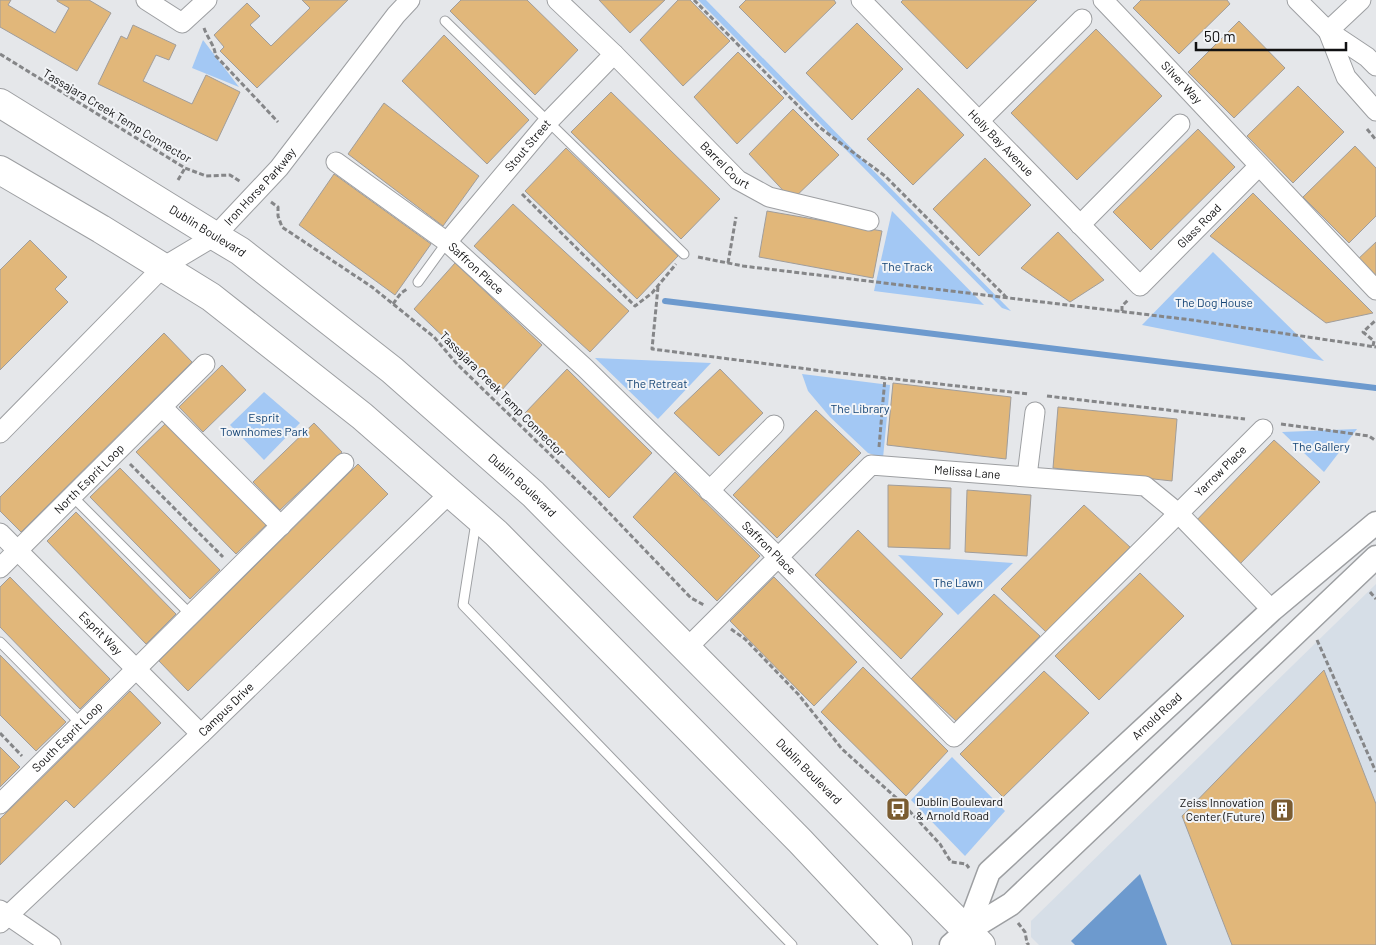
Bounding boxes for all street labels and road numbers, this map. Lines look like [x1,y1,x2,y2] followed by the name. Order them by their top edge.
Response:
[1159,58,1206,107] street label: Silver Way
[41,65,195,165] street label: Tassajara Creek Temp Connector
[966,106,1037,179] street label: Holly Bay Avenue
[501,116,553,174] street label: Stout Street
[698,138,753,191] street label: Barrel Court
[221,144,298,228] street label: Iron Horse Parkway
[1174,200,1224,250] street label: Glass Road
[167,202,249,259] street label: Dublin Boulevard
[446,239,507,296] street label: Saffron Place
[437,328,568,459] street label: Tassajara Creek Temp Connector
[51,441,126,516] street label: North Esprit Loop
[1191,442,1249,499] street label: Yarrow Place
[486,450,560,519] street label: Dublin Boulevard
[934,462,1001,481] street label: Melissa Lane
[740,518,799,577] street label: Saffron Place
[77,608,126,658] street label: Esprit Way
[195,679,256,739] street label: Campus Drive
[1129,689,1184,742] street label: Arnold Road
[29,698,105,774] street label: South Esprit Loop
[774,735,845,807] street label: Dublin Boulevard

